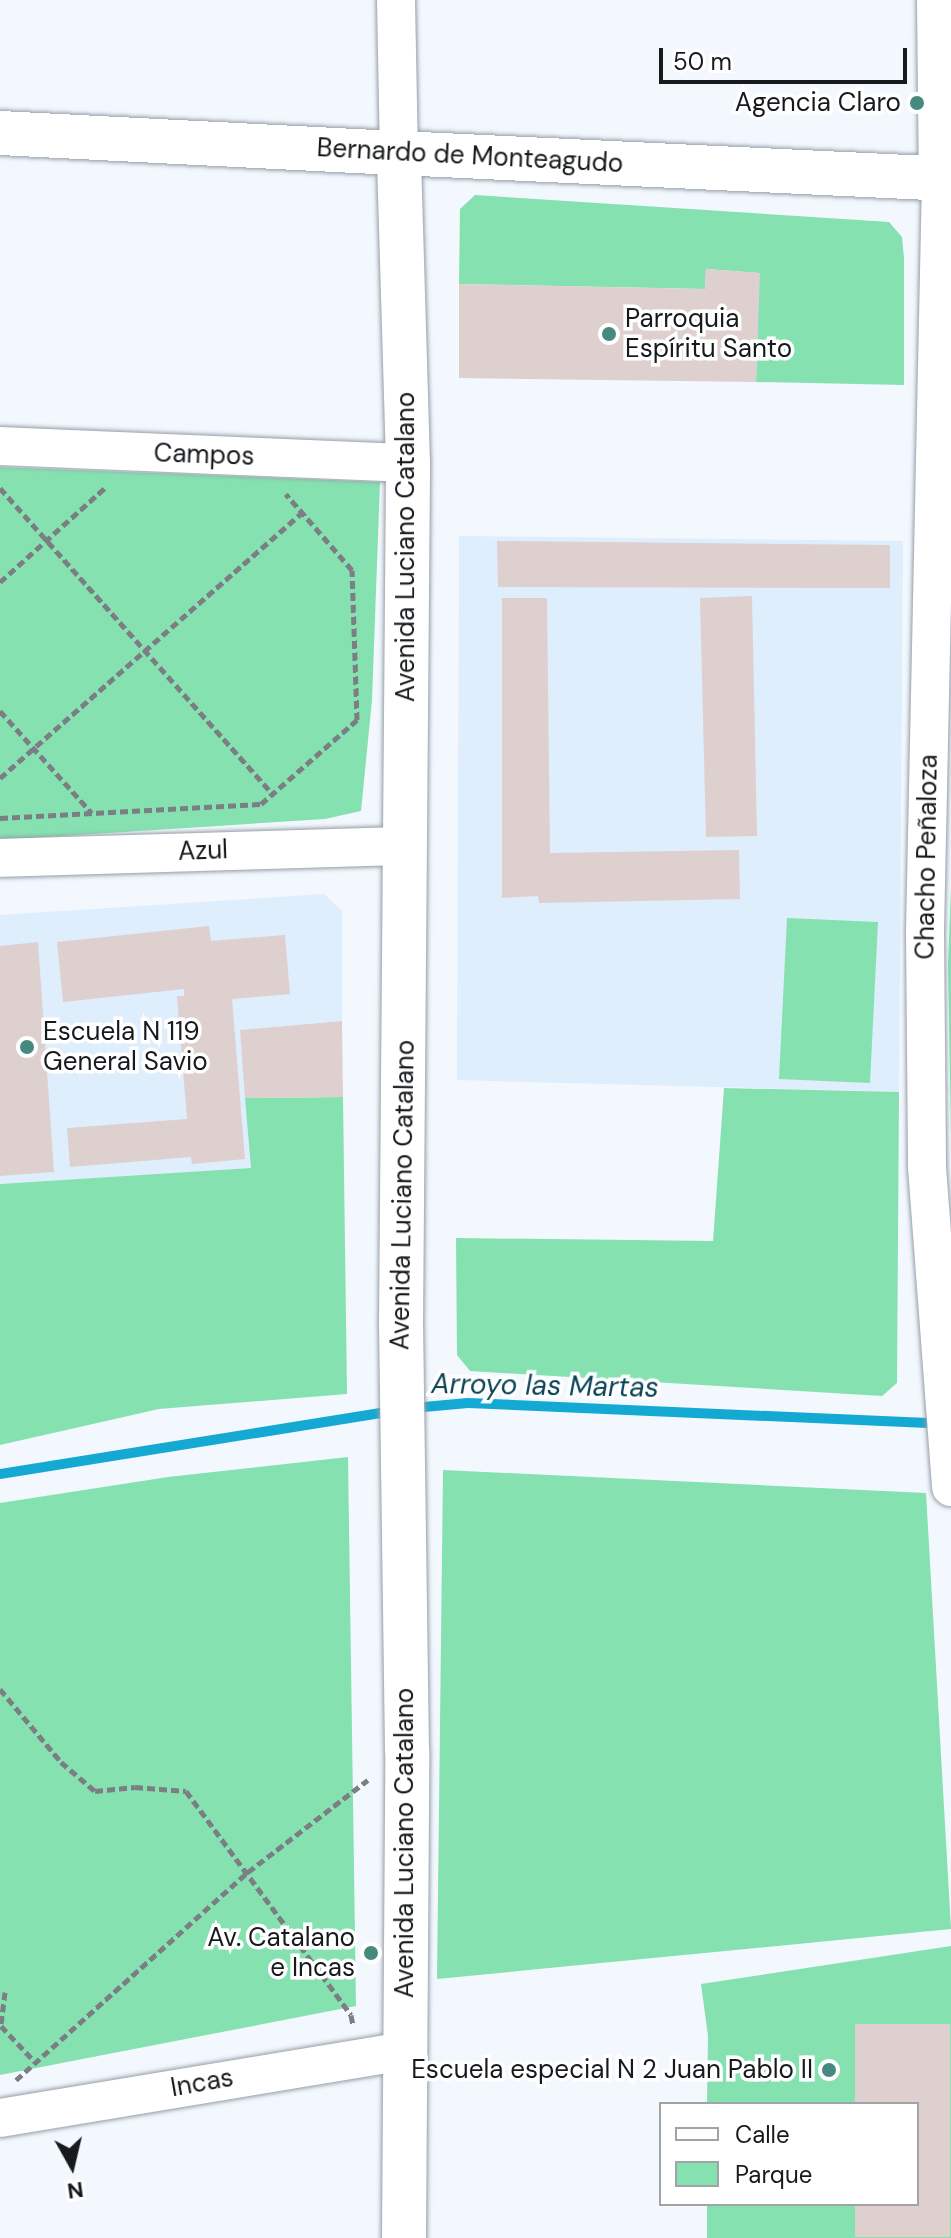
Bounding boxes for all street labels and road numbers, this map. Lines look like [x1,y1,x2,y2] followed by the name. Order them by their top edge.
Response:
[316,132,624,180] street label: Bernardo de Monteagudo
[390,392,422,702] street label: Avenida Luciano Catalano
[153,438,255,472] street label: Campos
[910,754,944,960] street label: Chacho Peñaloza
[178,835,228,867] street label: Azul
[385,1040,421,1350] street label: Avenida Luciano Catalano
[389,1688,421,1998] street label: Avenida Luciano Catalano
[168,2062,236,2104] street label: Incas

